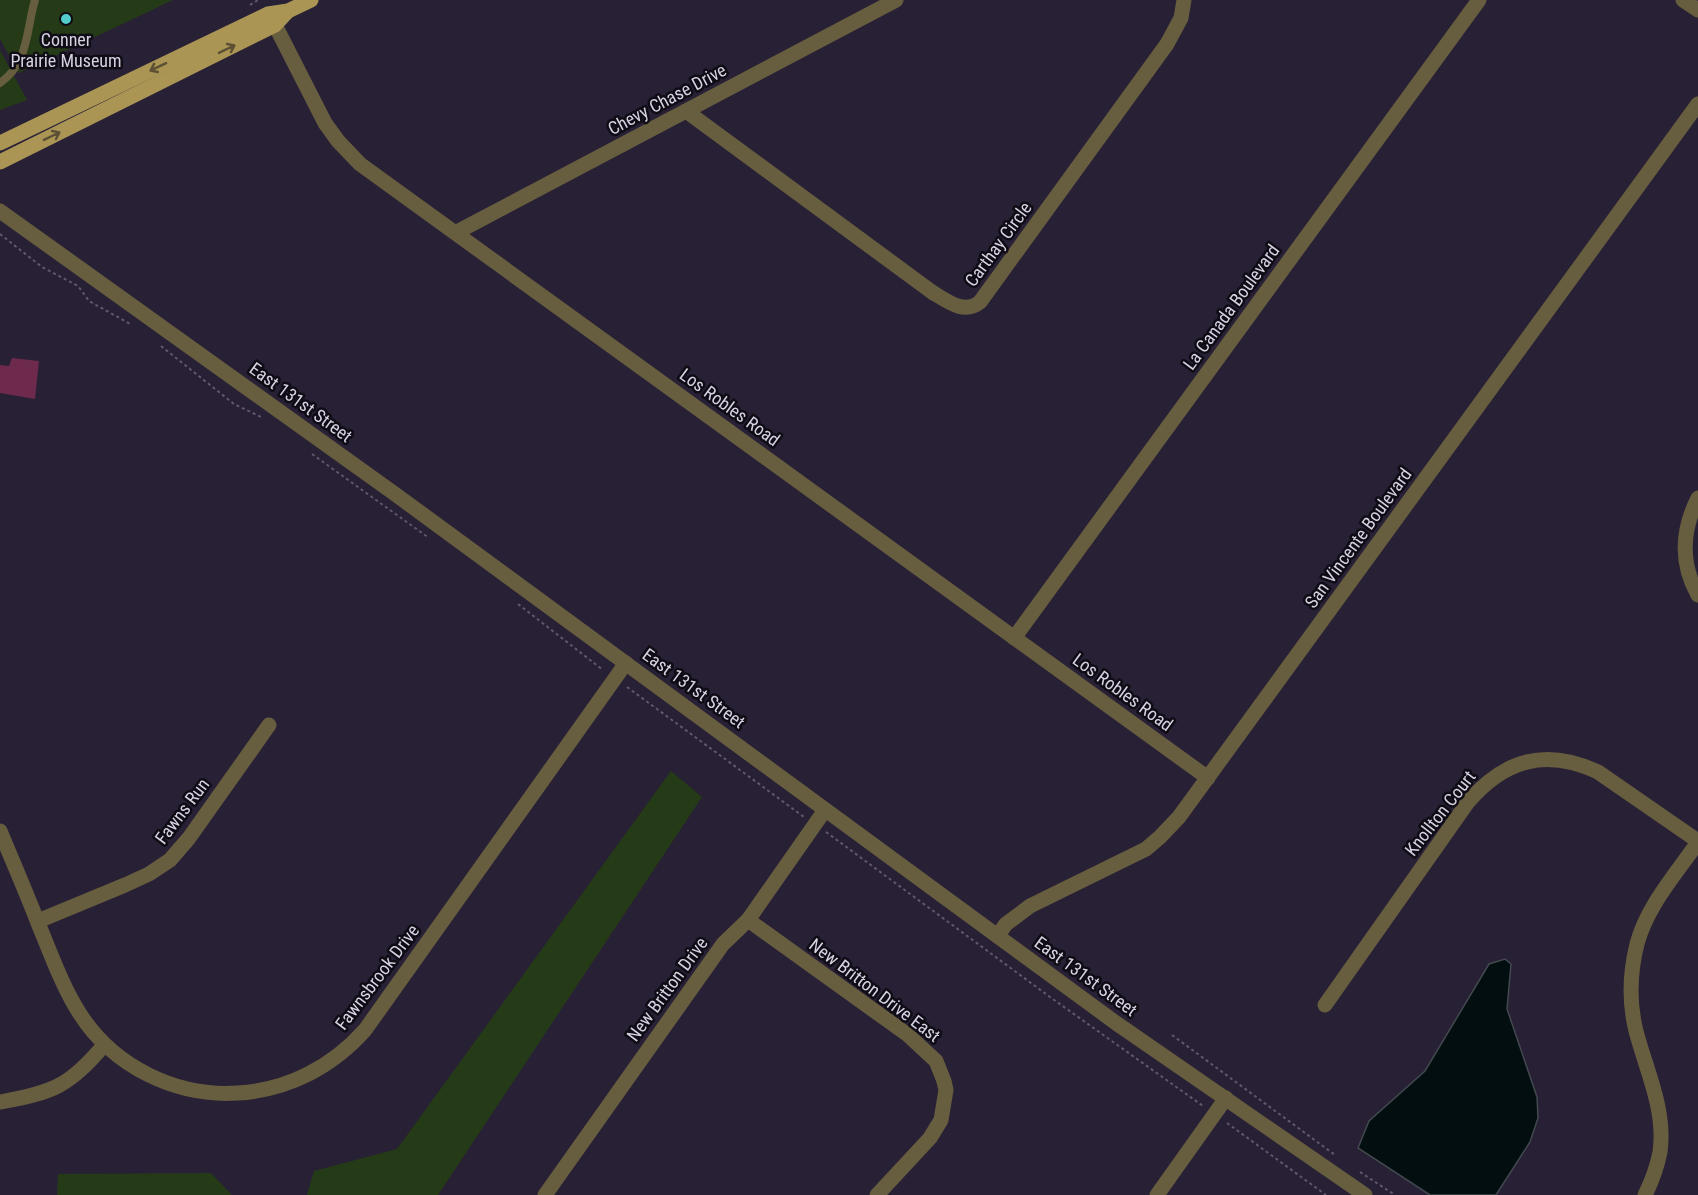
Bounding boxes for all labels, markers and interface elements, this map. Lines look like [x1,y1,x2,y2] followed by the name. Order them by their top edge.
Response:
[59,12,73,26] marker: Conner Prairie Museum
[10,29,122,71] place label: Conner Prairie Museum
[218,43,236,55] one-way arrow
[604,59,730,139] street label: Chevy Chase Drive
[149,62,167,74] one-way arrow
[43,130,61,142] one-way arrow
[960,198,1036,290] street label: Carthay Circle
[1179,240,1283,374] street label: La Canada Boulevard
[246,358,356,446] street label: East 131st Street
[676,364,784,450] street label: Los Robles Road
[1300,464,1416,612] street label: San Vincente Boulevard
[639,644,749,732] street label: East 131st Street
[1069,649,1177,735] street label: Los Robles Road
[1400,766,1480,860] street label: Knollton Court
[151,774,213,848] street label: Fawns Run
[331,920,423,1034] street label: Fawnsbrook Drive
[1031,932,1141,1020] street label: East 131st Street
[622,933,712,1045] street label: New Britton Drive
[805,934,945,1046] street label: New Britton Drive East

